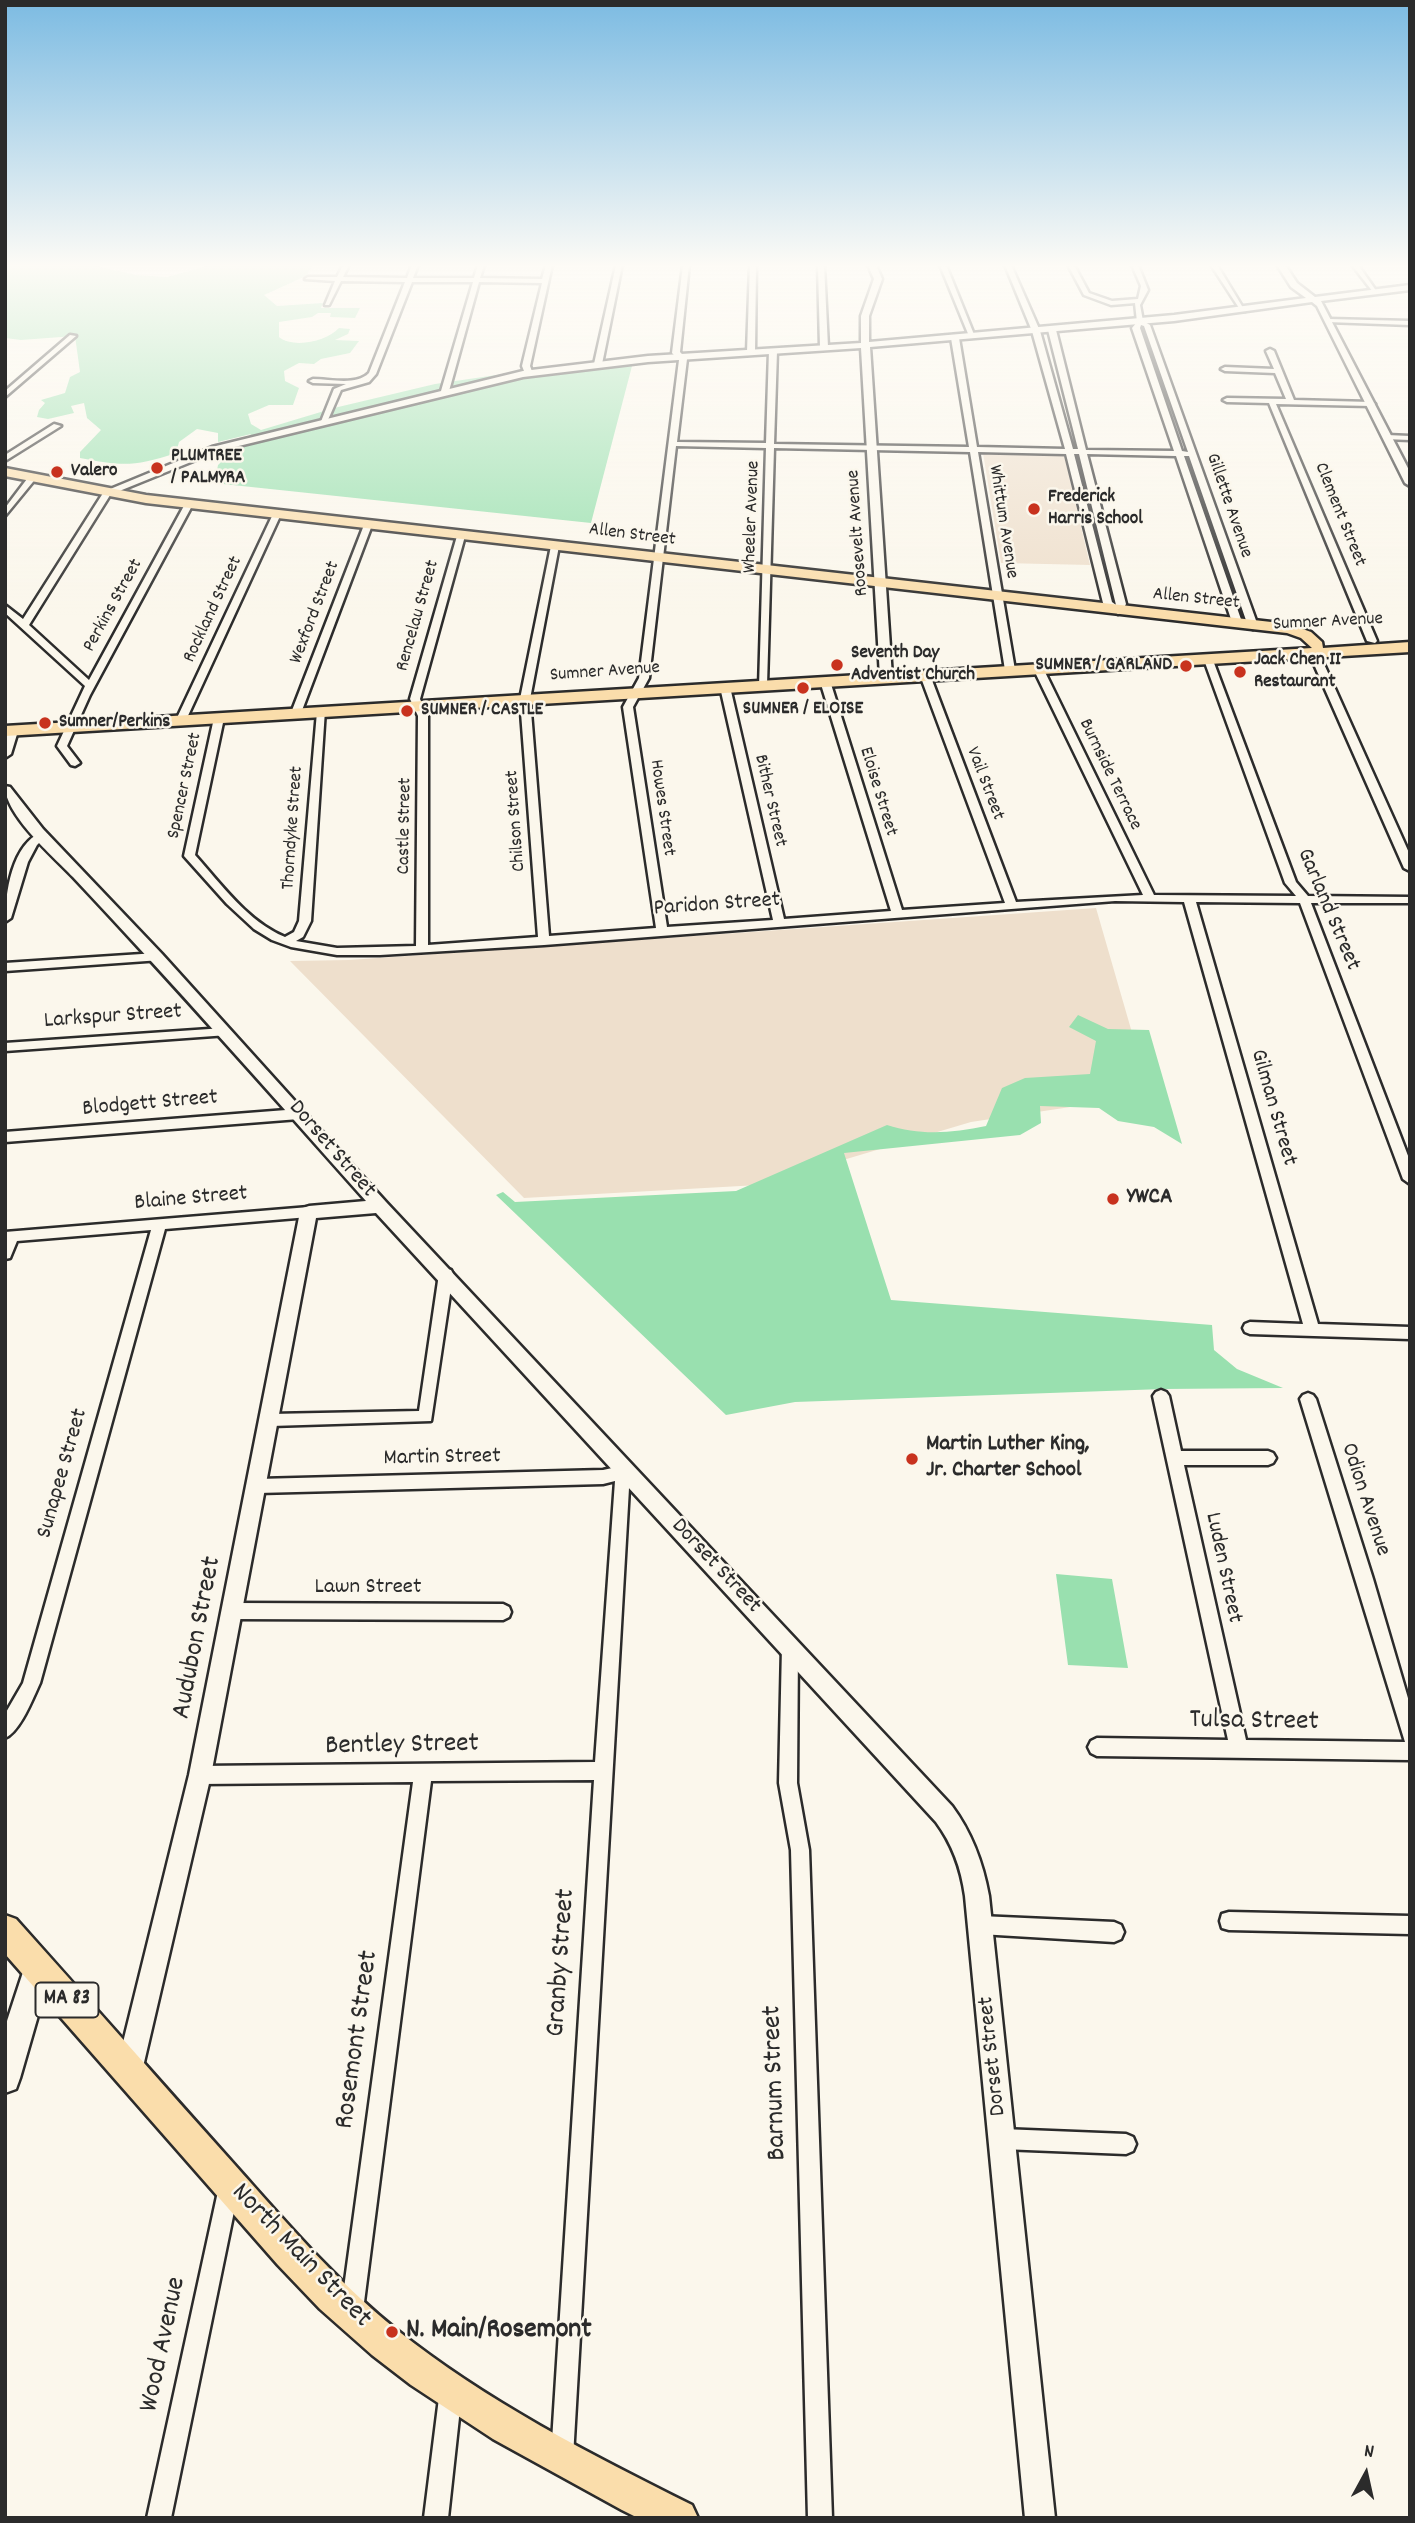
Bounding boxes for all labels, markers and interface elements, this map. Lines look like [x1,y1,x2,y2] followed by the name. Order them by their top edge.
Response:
[171,446,245,490] place label: PLUMTREE / PALMYRA
[1199,451,1257,561] street label: Gillette Avenue
[149,460,165,476] marker: PLUMTREE / PALMYRA
[740,460,766,574] street label: Wheeler Avenue
[1308,460,1370,570] street label: Clement Street
[71,461,117,483] place label: Valero
[49,464,65,480] marker: Valero
[982,464,1022,580] street label: Whittum Avenue
[843,469,875,597] street label: Roosevelt Avenue
[1048,487,1143,531] place label: Frederick Harris School
[1026,501,1042,517] marker: Frederick Harris School
[587,519,677,553] street label: Allen Street
[179,553,249,667] street label: Rockland Street
[79,556,149,656] street label: Perkins Street
[392,558,446,674] street label: Rencelau Street
[286,559,346,667] street label: Wexford Street
[1152,584,1240,616] street label: Allen Street
[1272,609,1384,637] street label: Sumner Avenue
[851,643,975,687] place label: Seventh Day Adventist Church
[1254,650,1341,694] place label: Jack Chen II Restaurant
[1035,655,1172,677] place label: SUMNER / GARLAND
[829,657,845,673] marker: Seventh Day Adventist Church
[549,658,661,688] street label: Sumner Avenue
[1178,658,1194,674] marker: SUMNER / GARLAND
[1232,664,1248,680] marker: Jack Chen II Restaurant
[795,680,811,696] marker: SUMNER / ELOISE
[743,699,863,721] place label: SUMNER / ELOISE
[421,700,543,722] place label: SUMNER / CASTLE
[399,703,415,719] marker: SUMNER / CASTLE
[59,712,170,734] place label: Sumner/Perkins
[37,715,53,731] marker: Sumner/Perkins
[1072,716,1146,834] street label: Burnside Terrace
[164,731,208,841] street label: Spencer Street
[960,744,1008,824] street label: Vail Street
[853,745,901,839] street label: Eloise Street
[747,753,791,849] street label: Bither Street
[643,758,679,858] street label: Howes Street
[278,765,310,891] street label: Thorndyke Street
[502,769,532,873] street label: Chilson Street
[394,777,418,875] street label: Castle Street
[1289,845,1365,975] street label: Garland Street
[653,888,781,924] street label: Paridon Street
[43,999,183,1037] street label: Larkspur Street
[1242,1047,1302,1169] street label: Gilman Street
[81,1085,219,1125] street label: Blodgett Street
[281,1096,381,1204] street label: Dorset Street
[133,1181,249,1219] street label: Blaine Street
[1127,1185,1173,1213] place label: YWCA
[1105,1191,1121,1207] marker: YWCA
[32,1406,96,1542] street label: Sunapee Street
[926,1432,1090,1486] place label: Martin Luther King, Jr. Charter School
[1333,1440,1395,1560] street label: Odion Avenue
[383,1444,501,1474] street label: Martin Street
[904,1451,920,1467] marker: Martin Luther King, Jr. Charter School
[1197,1510,1247,1626] street label: Luden Street
[664,1514,766,1620] street label: Dorset Street
[167,1554,231,1722] street label: Audubon Street
[315,1575,421,1603] street label: Lawn Street
[1189,1705,1319,1741] street label: Tulsa Street
[325,1729,479,1765] street label: Bentley Street
[541,1888,585,2038] street label: Granby Street
[330,1949,388,2131] street label: Rosemont Street
[36,1982,98,2018] road number: MA 83
[974,1995,1014,2117] street label: Dorset Street
[757,2005,797,2161] street label: Barnum Street
[223,2178,377,2336] street label: North Main Street
[134,2274,196,2416] street label: Wood Avenue
[406,2315,592,2349] place label: N. Main/Rosemont
[384,2324,400,2340] marker: N. Main/Rosemont
[1331,2439,1401,2509] north arrow
[1362,2439,1376,2467] text: N

